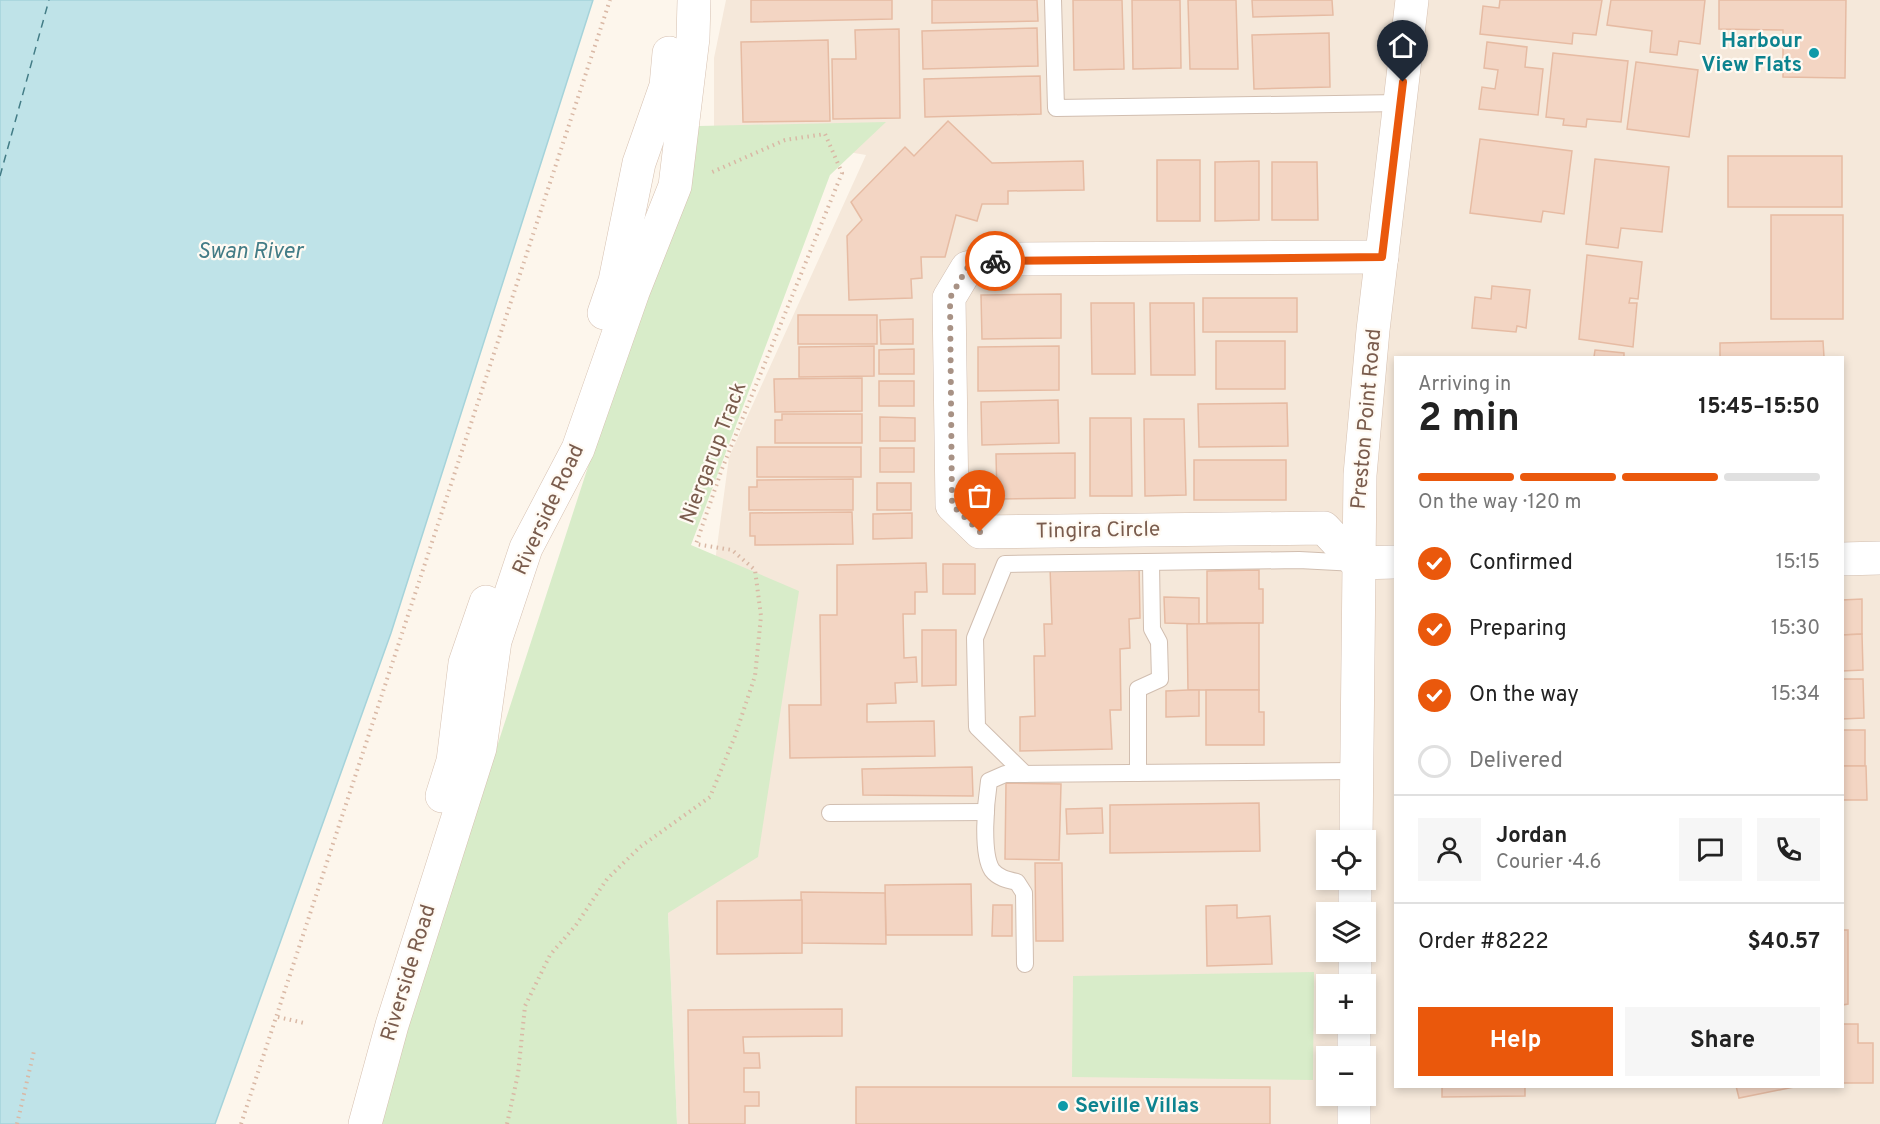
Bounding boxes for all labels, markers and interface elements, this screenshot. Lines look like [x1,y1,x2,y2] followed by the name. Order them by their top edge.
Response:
[1377,20,1428,82] pin
[1701,28,1802,79] place label: Harbour View Flats
[1386,29,1419,62] icon: home
[1807,46,1821,60] marker: Harbour View Flats
[965,231,1025,291] courier
[197,239,304,266] water label: Swan River
[979,245,1012,278] icon: bike
[1346,328,1388,510] street label: Preston Point Road
[1418,372,1511,398] text: Arriving in
[675,378,753,528] street label: Niergarup Track
[1698,394,1820,421] text: 15:45–15:50
[1418,396,1520,445] text: 2 min
[507,440,591,580] street label: Riverside Road
[954,470,1005,532] pin
[963,479,996,512] icon: bag
[1418,490,1582,516] text: On the way · 120 m
[1036,516,1160,546] street label: Tingira Circle
[1418,547,1451,580] icon: check
[1469,550,1573,577] text: Confirmed
[1776,550,1820,576] text: 15:15
[1418,613,1451,646] icon: check
[1469,616,1567,643] text: Preparing
[1771,616,1820,642] text: 15:30
[1418,679,1451,712] icon: check
[1469,682,1579,709] text: On the way
[1771,682,1820,708] text: 15:34
[1469,748,1563,775] text: Delivered
[1418,818,1481,881] button: person
[1679,818,1742,881] button: chat
[1757,818,1820,881] button: phone
[1496,823,1567,850] text: Jordan
[1316,830,1376,1106] map controls
[1316,830,1376,890] button: locate
[1496,850,1601,876] text: Courier · 4.6
[375,902,443,1044] street label: Riverside Road
[1316,902,1376,962] button: layers
[1418,929,1549,956] text: Order #8222
[1748,929,1820,956] text: $40.57
[1316,974,1376,1034] button: +
[1418,1007,1613,1076] button: Help
[1625,1007,1820,1076] button: Share
[1316,1046,1376,1106] button: −
[1075,1093,1199,1120] place label: Seville Villas
[1056,1099,1070,1113] marker: Seville Villas

